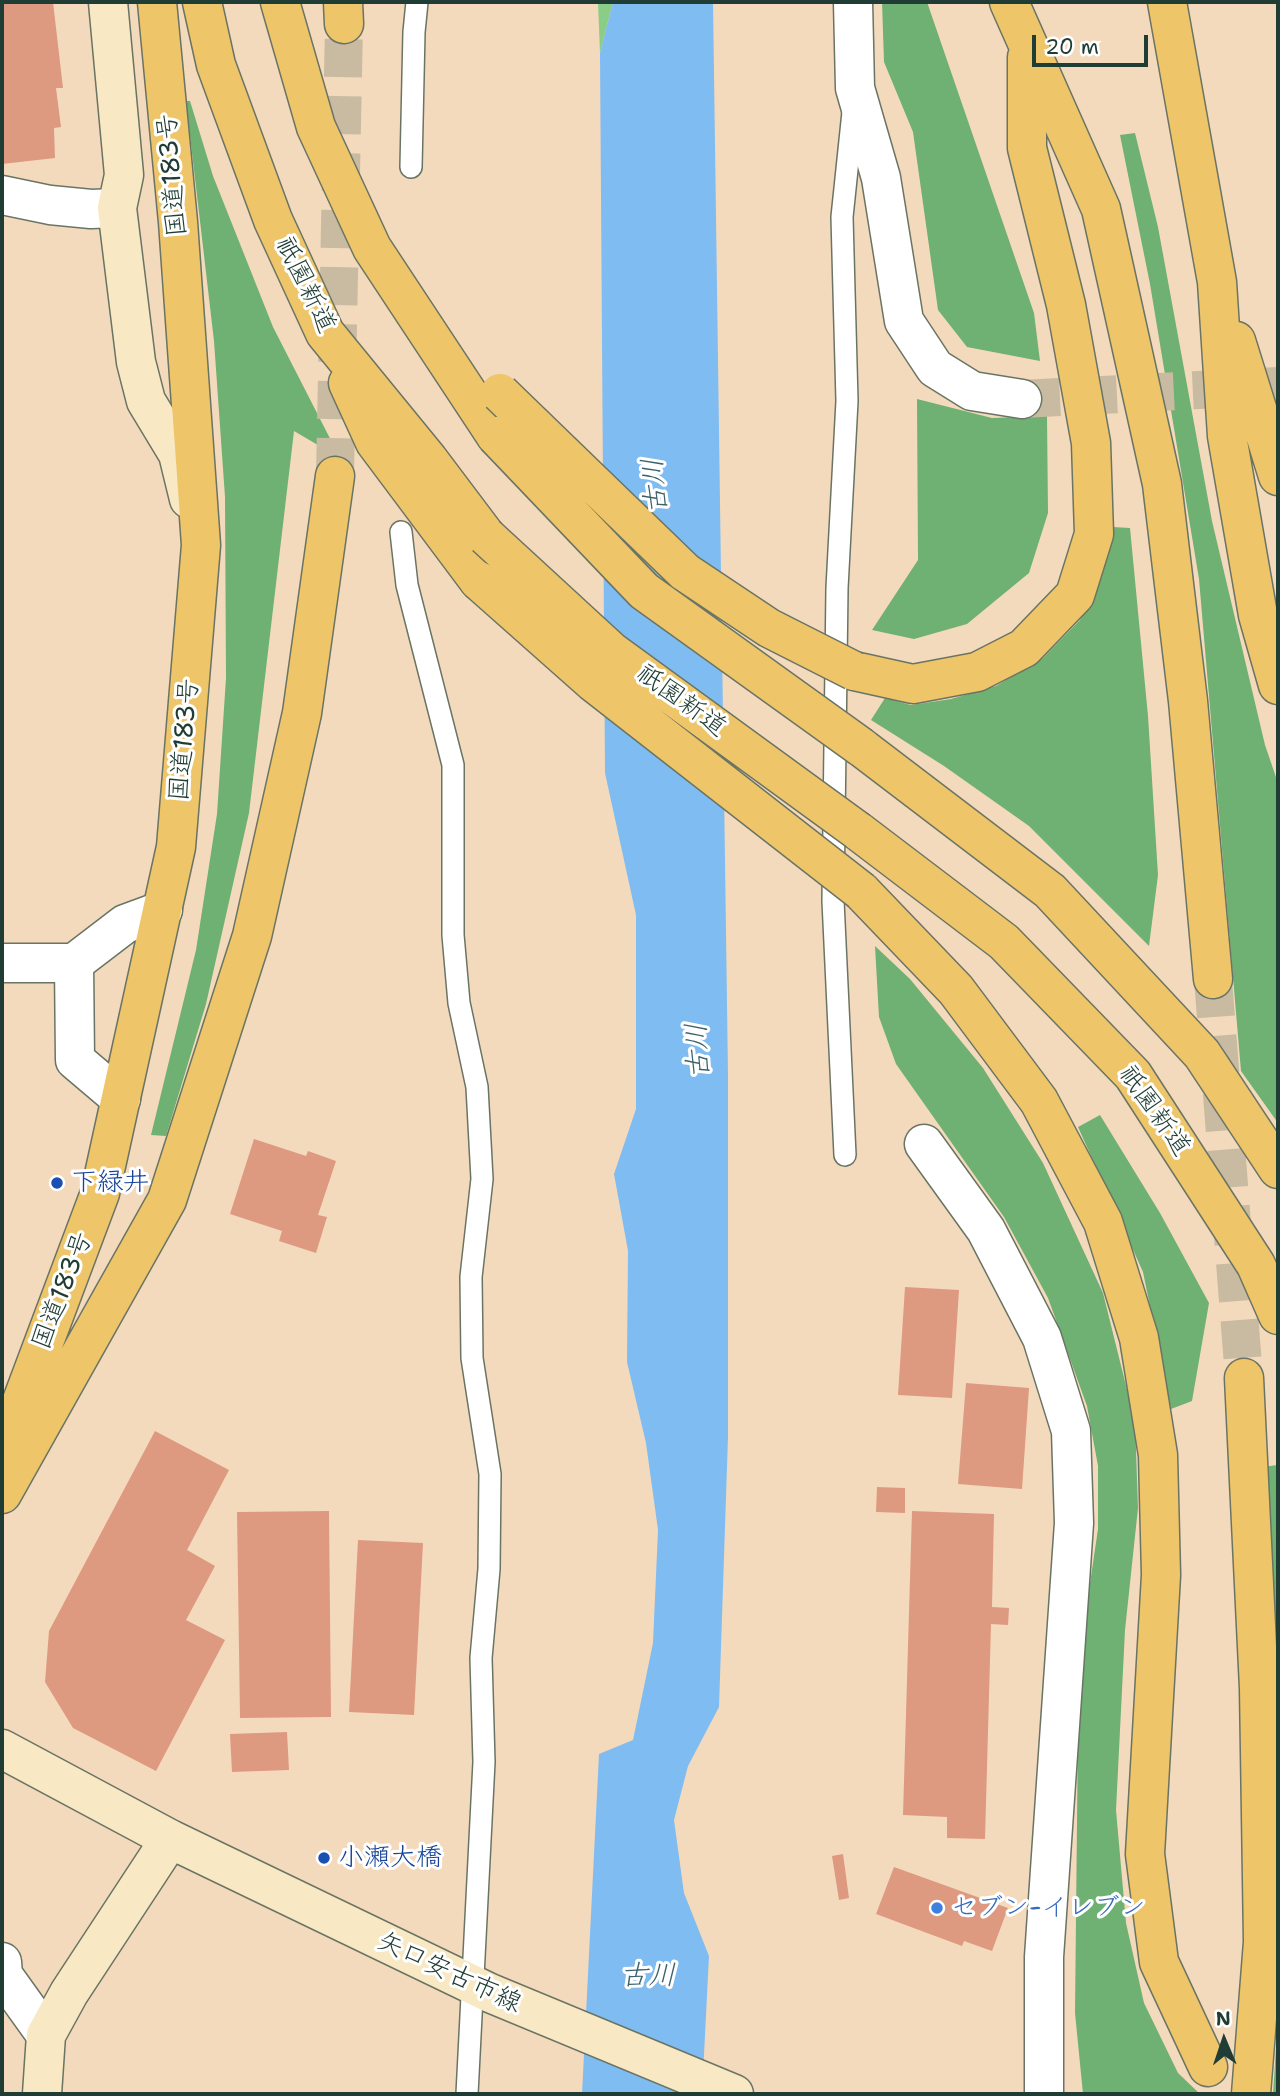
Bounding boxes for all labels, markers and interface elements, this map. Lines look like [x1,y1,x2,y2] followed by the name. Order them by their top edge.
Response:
[1035,21,1150,65] scale bar
[1045,33,1099,61] text: 20 m
[152,112,194,238] street label: 国道183号
[268,231,342,339] street label: 祇園新道
[637,457,675,515] water label: 古川
[630,658,732,744] street label: 祇園新道
[164,677,206,803] street label: 国道183号
[681,1022,717,1080] water label: 古川
[1111,1059,1197,1163] street label: 祇園新道
[71,1167,149,1199] place label: 下緑井
[49,1175,65,1191] marker: 下緑井
[26,1228,100,1354] street label: 国道183号
[338,1842,442,1874] place label: 小瀬大橋
[316,1850,332,1866] marker: 小瀬大橋
[951,1892,1146,1924] place label: セブン-イレブン
[929,1900,945,1916] marker: セブン-イレブン
[372,1926,526,2020] street label: 矢口安古市線
[620,1960,676,1994] water label: 古川
[1189,2005,1259,2075] north arrow
[1215,2006,1231,2031] text: N

